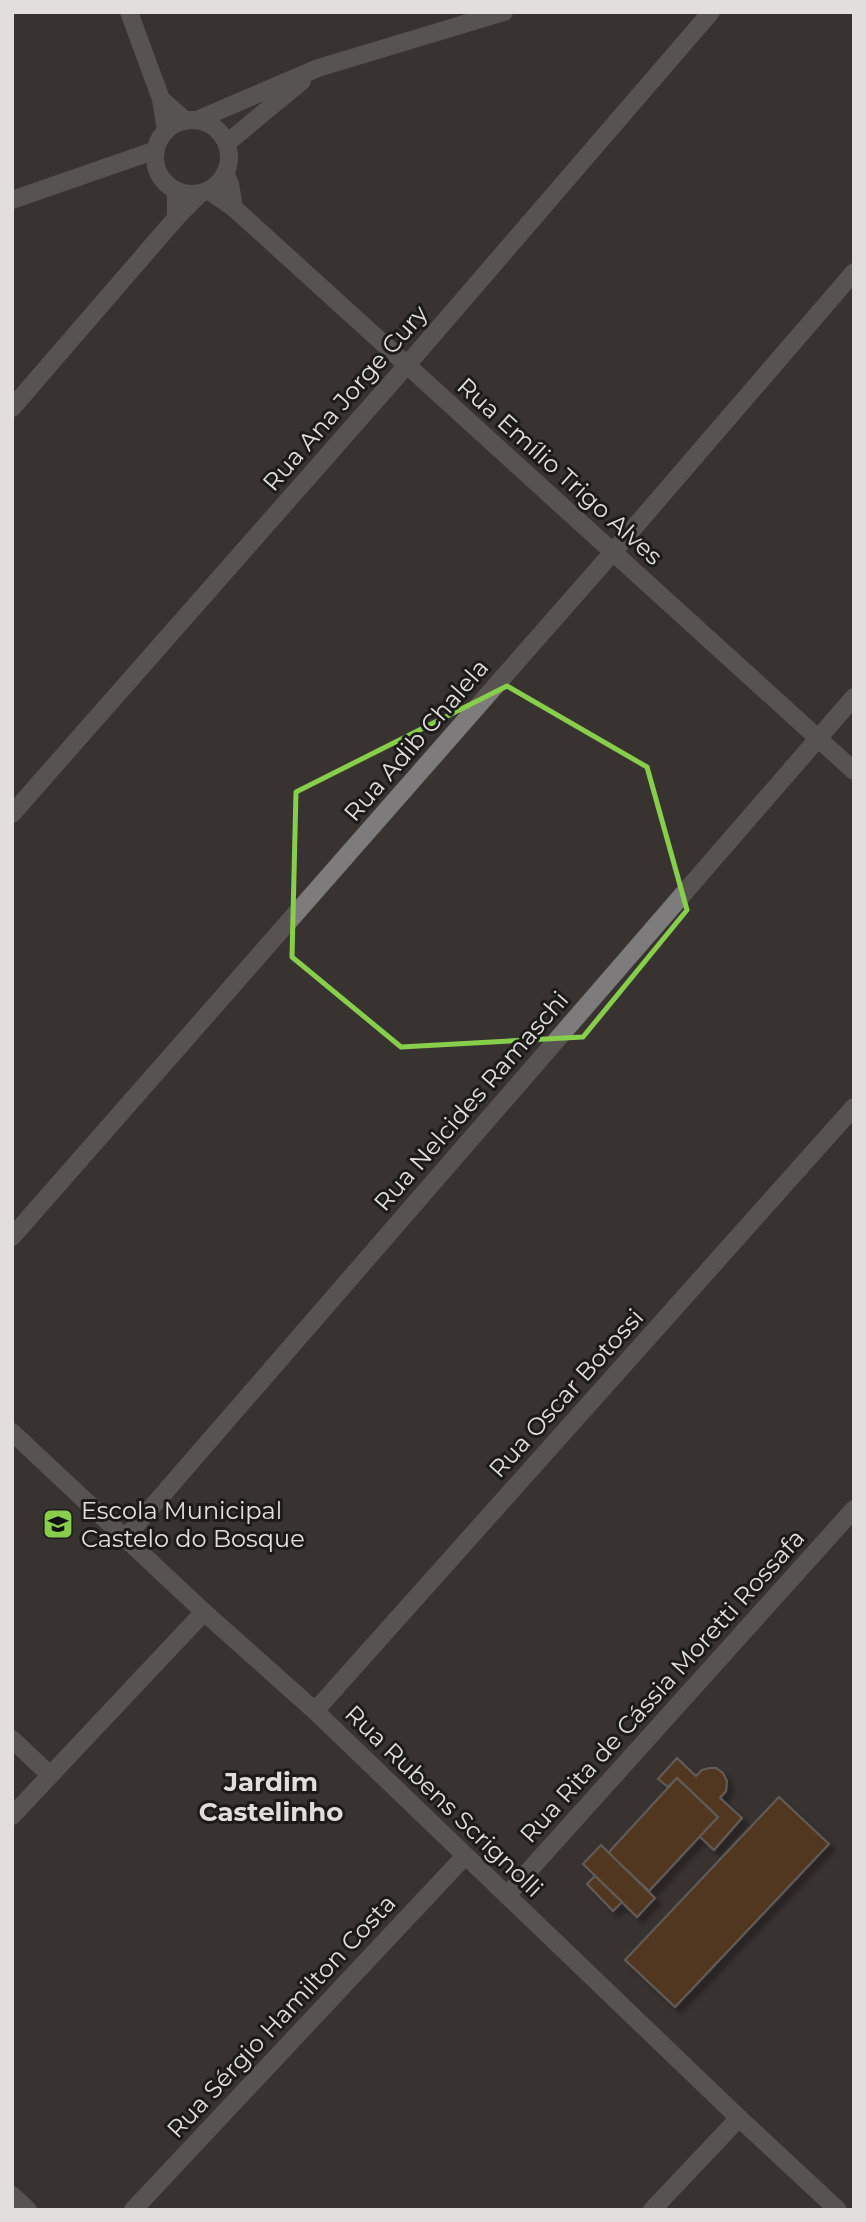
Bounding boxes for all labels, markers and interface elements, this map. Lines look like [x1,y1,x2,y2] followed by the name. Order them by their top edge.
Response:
[256,299,434,497] street label: Rua Ana Jorge Cury
[452,371,668,571] street label: Rua Emílio Trigo Alves
[338,653,494,827] street label: Rua Adib Chalela
[368,985,574,1217] street label: Rua Nelcides Ramaschi
[483,1303,649,1483] street label: Rua Oscar Botossi
[81,1496,305,1553] place label: Escola Municipal Castelo do Bosque
[41,1507,75,1541] school or university icon: Escola Municipal Castelo do Bosque
[514,1523,810,1849] street label: Rua Rita de Cássia Moretti Rossafa
[339,1699,549,1903] street label: Rua Rubens Scrignolli
[199,1766,343,1828] district label: Jardim Castelinho
[161,1888,401,2144] street label: Rua Sérgio Hamilton Costa

